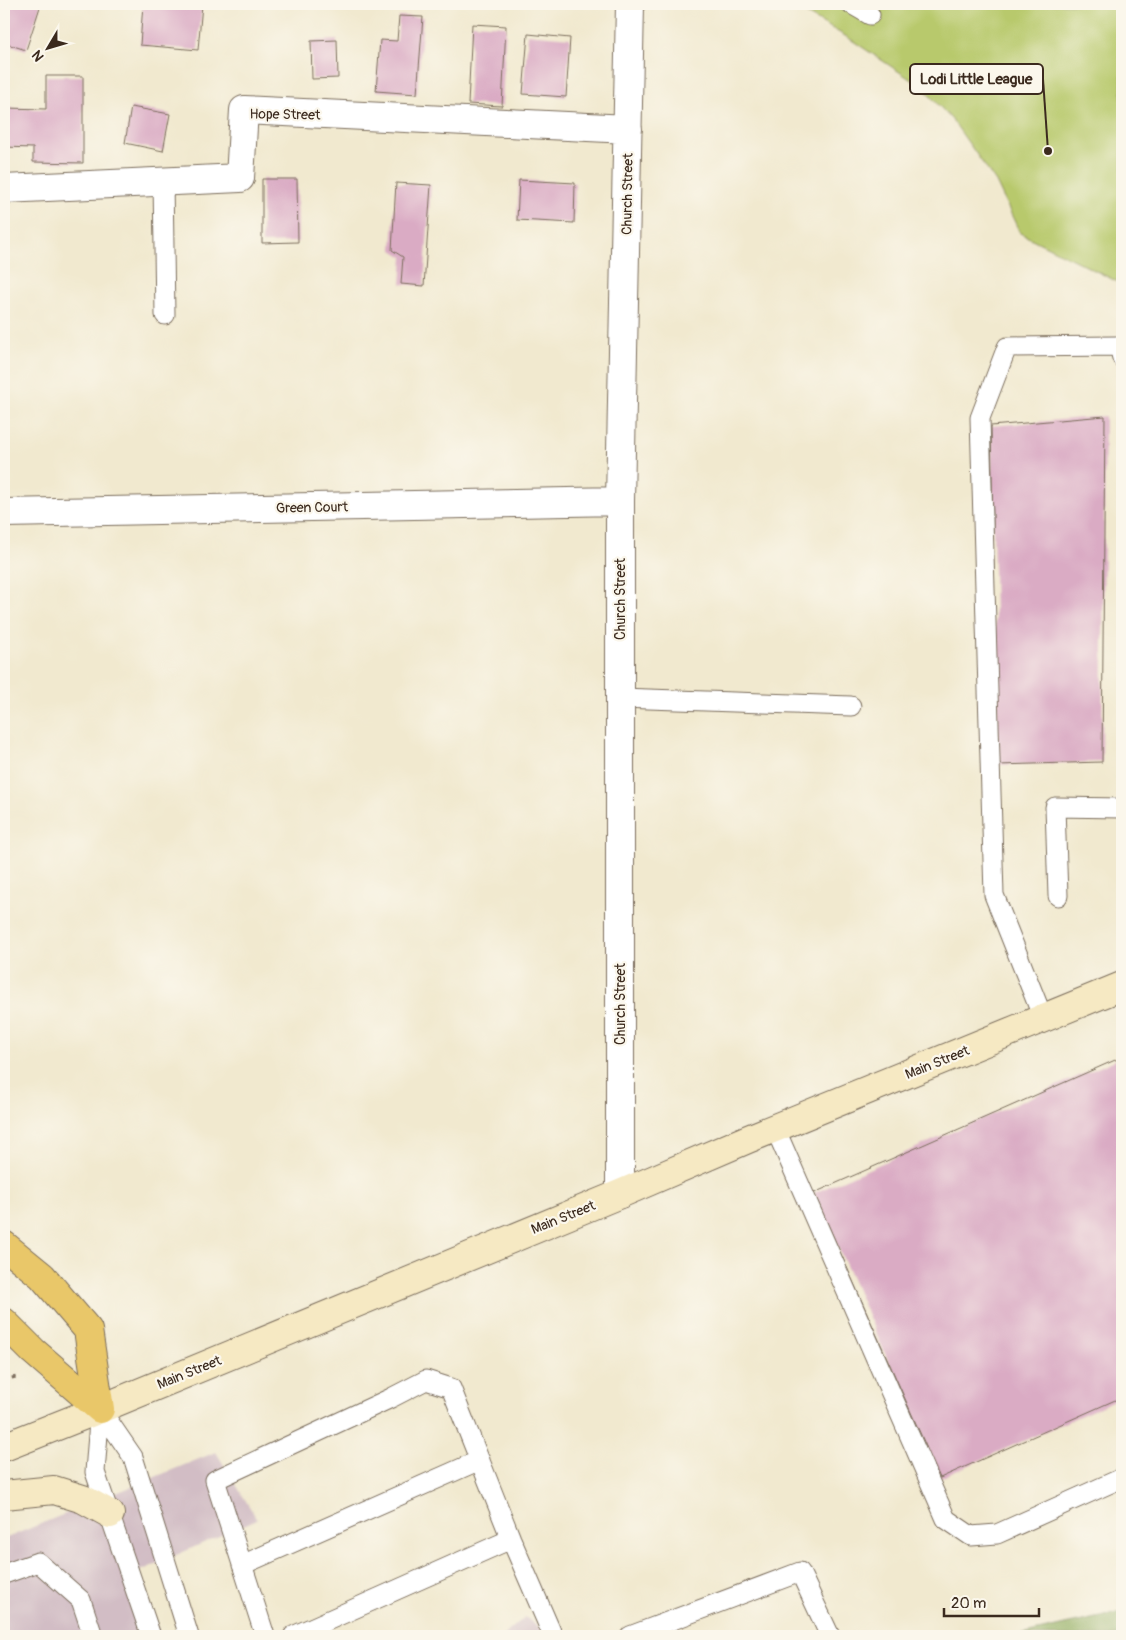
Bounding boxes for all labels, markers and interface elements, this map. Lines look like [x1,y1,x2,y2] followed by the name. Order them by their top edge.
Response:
[22,22,72,72] north arrow
[29,47,48,65] text: N
[910,64,1043,94] callout: Lodi Little League
[920,70,1033,89] text: Lodi Little League
[249,105,321,124] street label: Hope Street
[618,153,637,235] street label: Church Street
[276,498,349,517] street label: Green Court
[612,558,629,640] street label: Church Street
[612,963,629,1045] street label: Church Street
[903,1042,972,1083] street label: Main Street
[529,1197,598,1238] street label: Main Street
[155,1352,224,1393] street label: Main Street
[944,1585,1038,1617] scale bar
[951,1594,986,1613] text: 20 m

